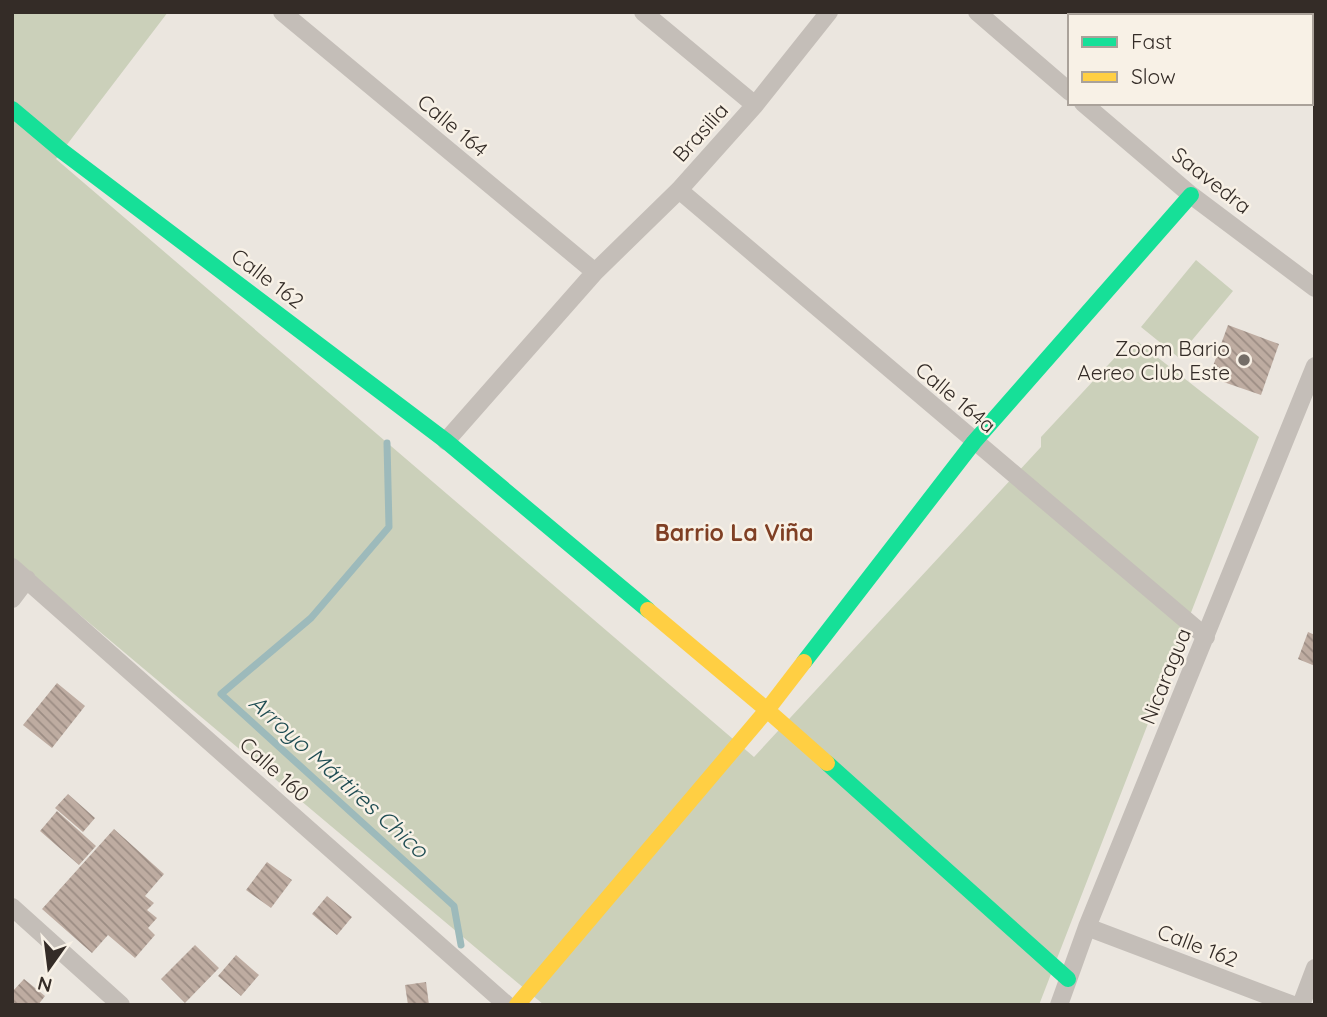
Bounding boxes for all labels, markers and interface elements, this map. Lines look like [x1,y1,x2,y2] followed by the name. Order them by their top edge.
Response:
[1068,14,1313,105] legend
[1131,28,1172,54] text: Fast
[1131,63,1176,89] text: Slow
[412,88,494,162] street label: Calle 164
[667,97,733,167] street label: Brasilia
[1167,141,1257,219] street label: Saavedra
[227,242,309,314] street label: Calle 162
[1077,335,1230,385] place label: Zoom Bario Aereo Club Este
[1236,352,1252,368] marker: Zoom Bario Aereo Club Este
[911,356,1001,438] street label: Calle 164a
[655,518,813,547] district label: Barrio La Viña
[1134,624,1196,728] street label: Nicaragua
[244,688,435,865] water label: Arroyo Mártires Chico
[235,731,315,807] street label: Calle 160
[1154,918,1242,972] street label: Calle 162
[14,933,84,1003] north arrow
[35,971,55,998] text: N

